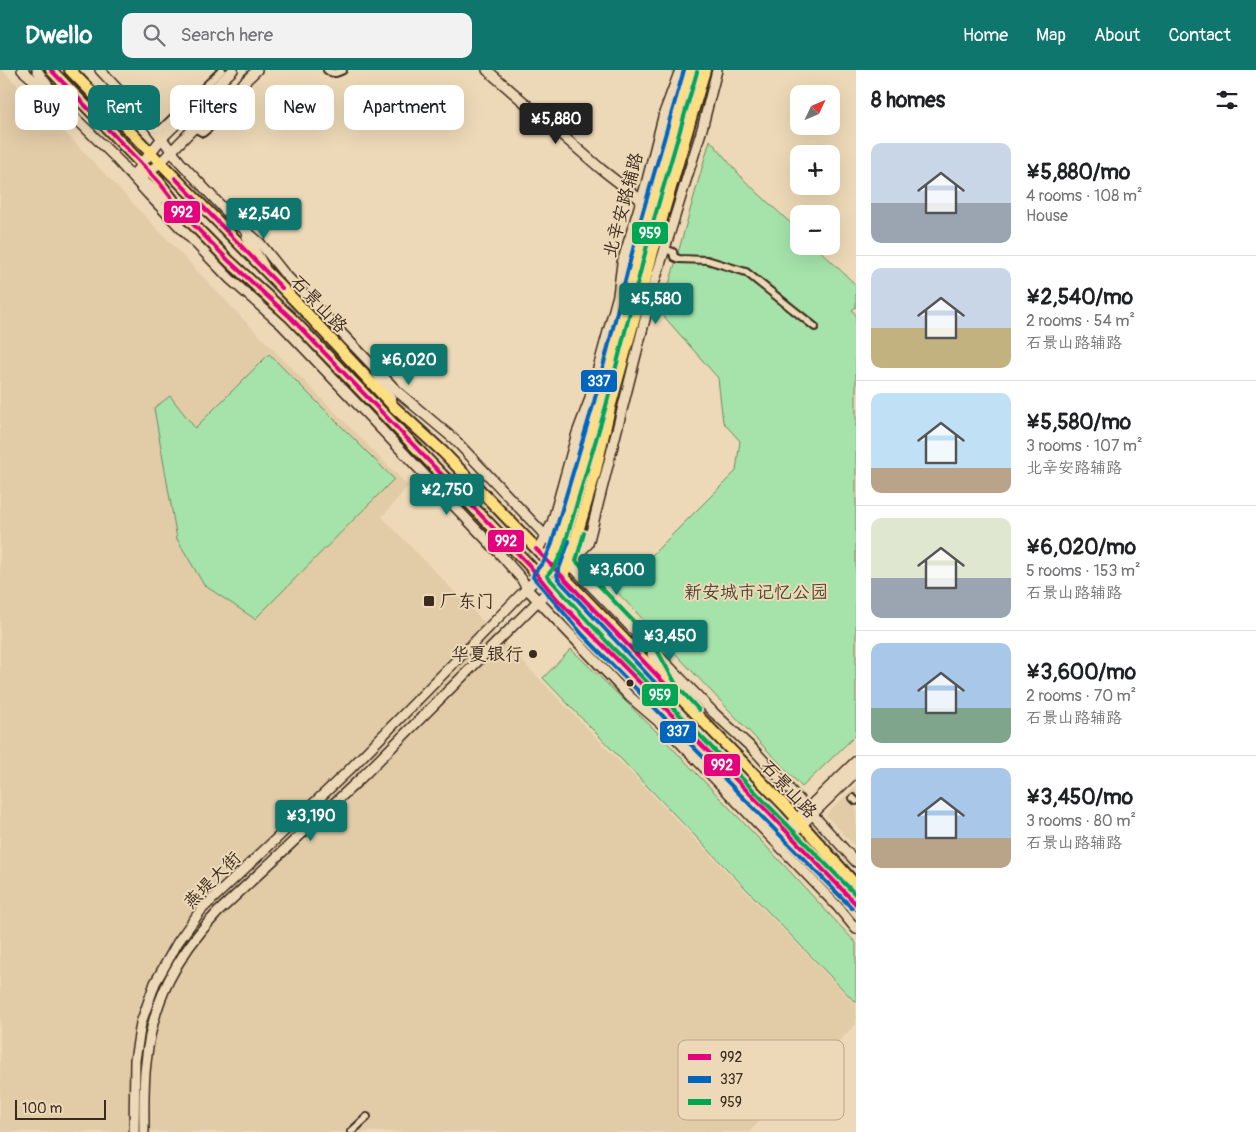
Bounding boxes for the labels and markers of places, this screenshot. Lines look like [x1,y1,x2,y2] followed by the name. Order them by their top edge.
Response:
[515,102,597,145] pin: ¥5,880
[223,198,305,240] pin: ¥2,540
[615,282,697,325] pin: ¥5,580
[368,344,450,386] pin: ¥6,020
[406,474,488,516] pin: ¥2,750
[576,554,658,596] pin: ¥3,600
[440,590,494,613] place label: 厂东门
[422,594,436,608] marker: 厂东门
[629,620,711,662] pin: ¥3,450
[451,643,523,666] place label: 华夏银行
[527,648,539,660] marker: 华夏银行
[625,678,635,688] unlabelled marker
[270,800,352,842] pin: ¥3,190

